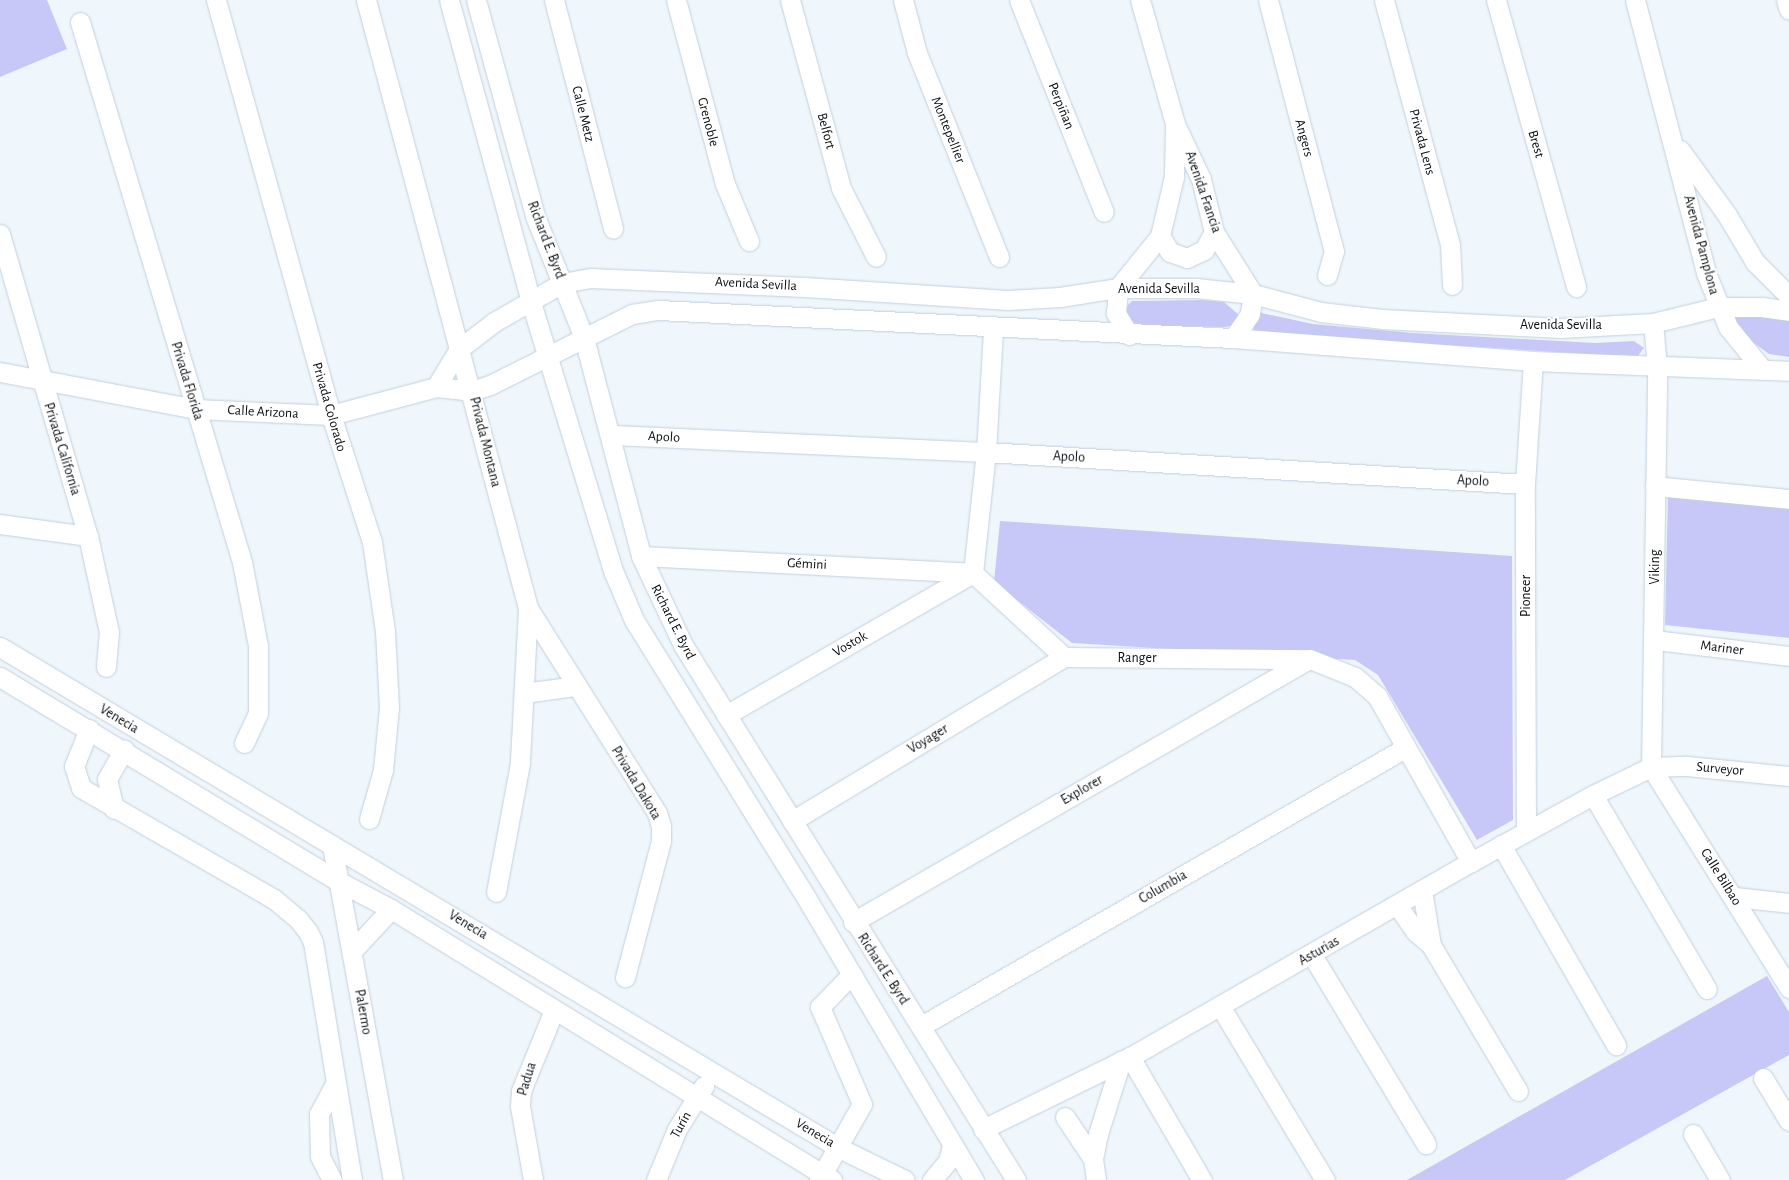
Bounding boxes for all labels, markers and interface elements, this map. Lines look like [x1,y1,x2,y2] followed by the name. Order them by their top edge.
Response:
[1044,80,1078,132] street label: Perpiñan
[568,84,598,144] street label: Calle Metz
[927,94,969,166] street label: Montepellier
[693,96,723,148] street label: Grenoble
[1405,107,1439,177] street label: Privada Lens
[813,111,839,151] street label: Belfort
[1291,117,1317,159] street label: Angers
[1524,128,1548,160] street label: Brest
[1181,149,1225,235] street label: Avenida Francia
[1680,194,1722,296] street label: Avenida Pamplona
[524,199,568,281] street label: Richard E. Byrd
[715,273,797,295] street label: Avenida Sevilla
[1118,281,1200,297] street label: Avenida Sevilla
[1520,317,1602,333] street label: Avenida Sevilla
[167,340,207,422] street label: Privada Florida
[308,360,350,454] street label: Privada Colorado
[466,395,504,489] street label: Privada Montana
[40,401,84,497] street label: Privada California
[227,402,299,422] street label: Calle Arizona
[648,428,680,446] street label: Apolo
[1053,448,1085,466] street label: Apolo
[1457,472,1489,490] street label: Apolo
[1647,549,1663,585] street label: Viking
[787,555,827,573] street label: Gémini
[1518,575,1534,617] street label: Pioneer
[647,582,699,662] street label: Richard E. Byrd
[830,628,870,660] street label: Vostok
[1699,637,1745,659] street label: Mariner
[1118,650,1156,666] street label: Ranger
[96,701,142,737] street label: Venecia
[905,720,951,758] street label: Voyager
[608,743,664,823] street label: Privada Dakota
[1696,759,1744,779] street label: Surveyor
[1058,771,1106,809] street label: Explorer
[1697,845,1745,909] street label: Calle Bilbao
[1136,867,1190,907] street label: Columbia
[445,907,491,943] street label: Venecia
[854,930,912,1008] street label: Richard E. Byrd
[1296,933,1342,969] street label: Asturias
[351,988,375,1036] street label: Palermo
[514,1060,540,1098] street label: Padua
[667,1109,695,1141] street label: Turín
[792,1115,838,1151] street label: Venecia

